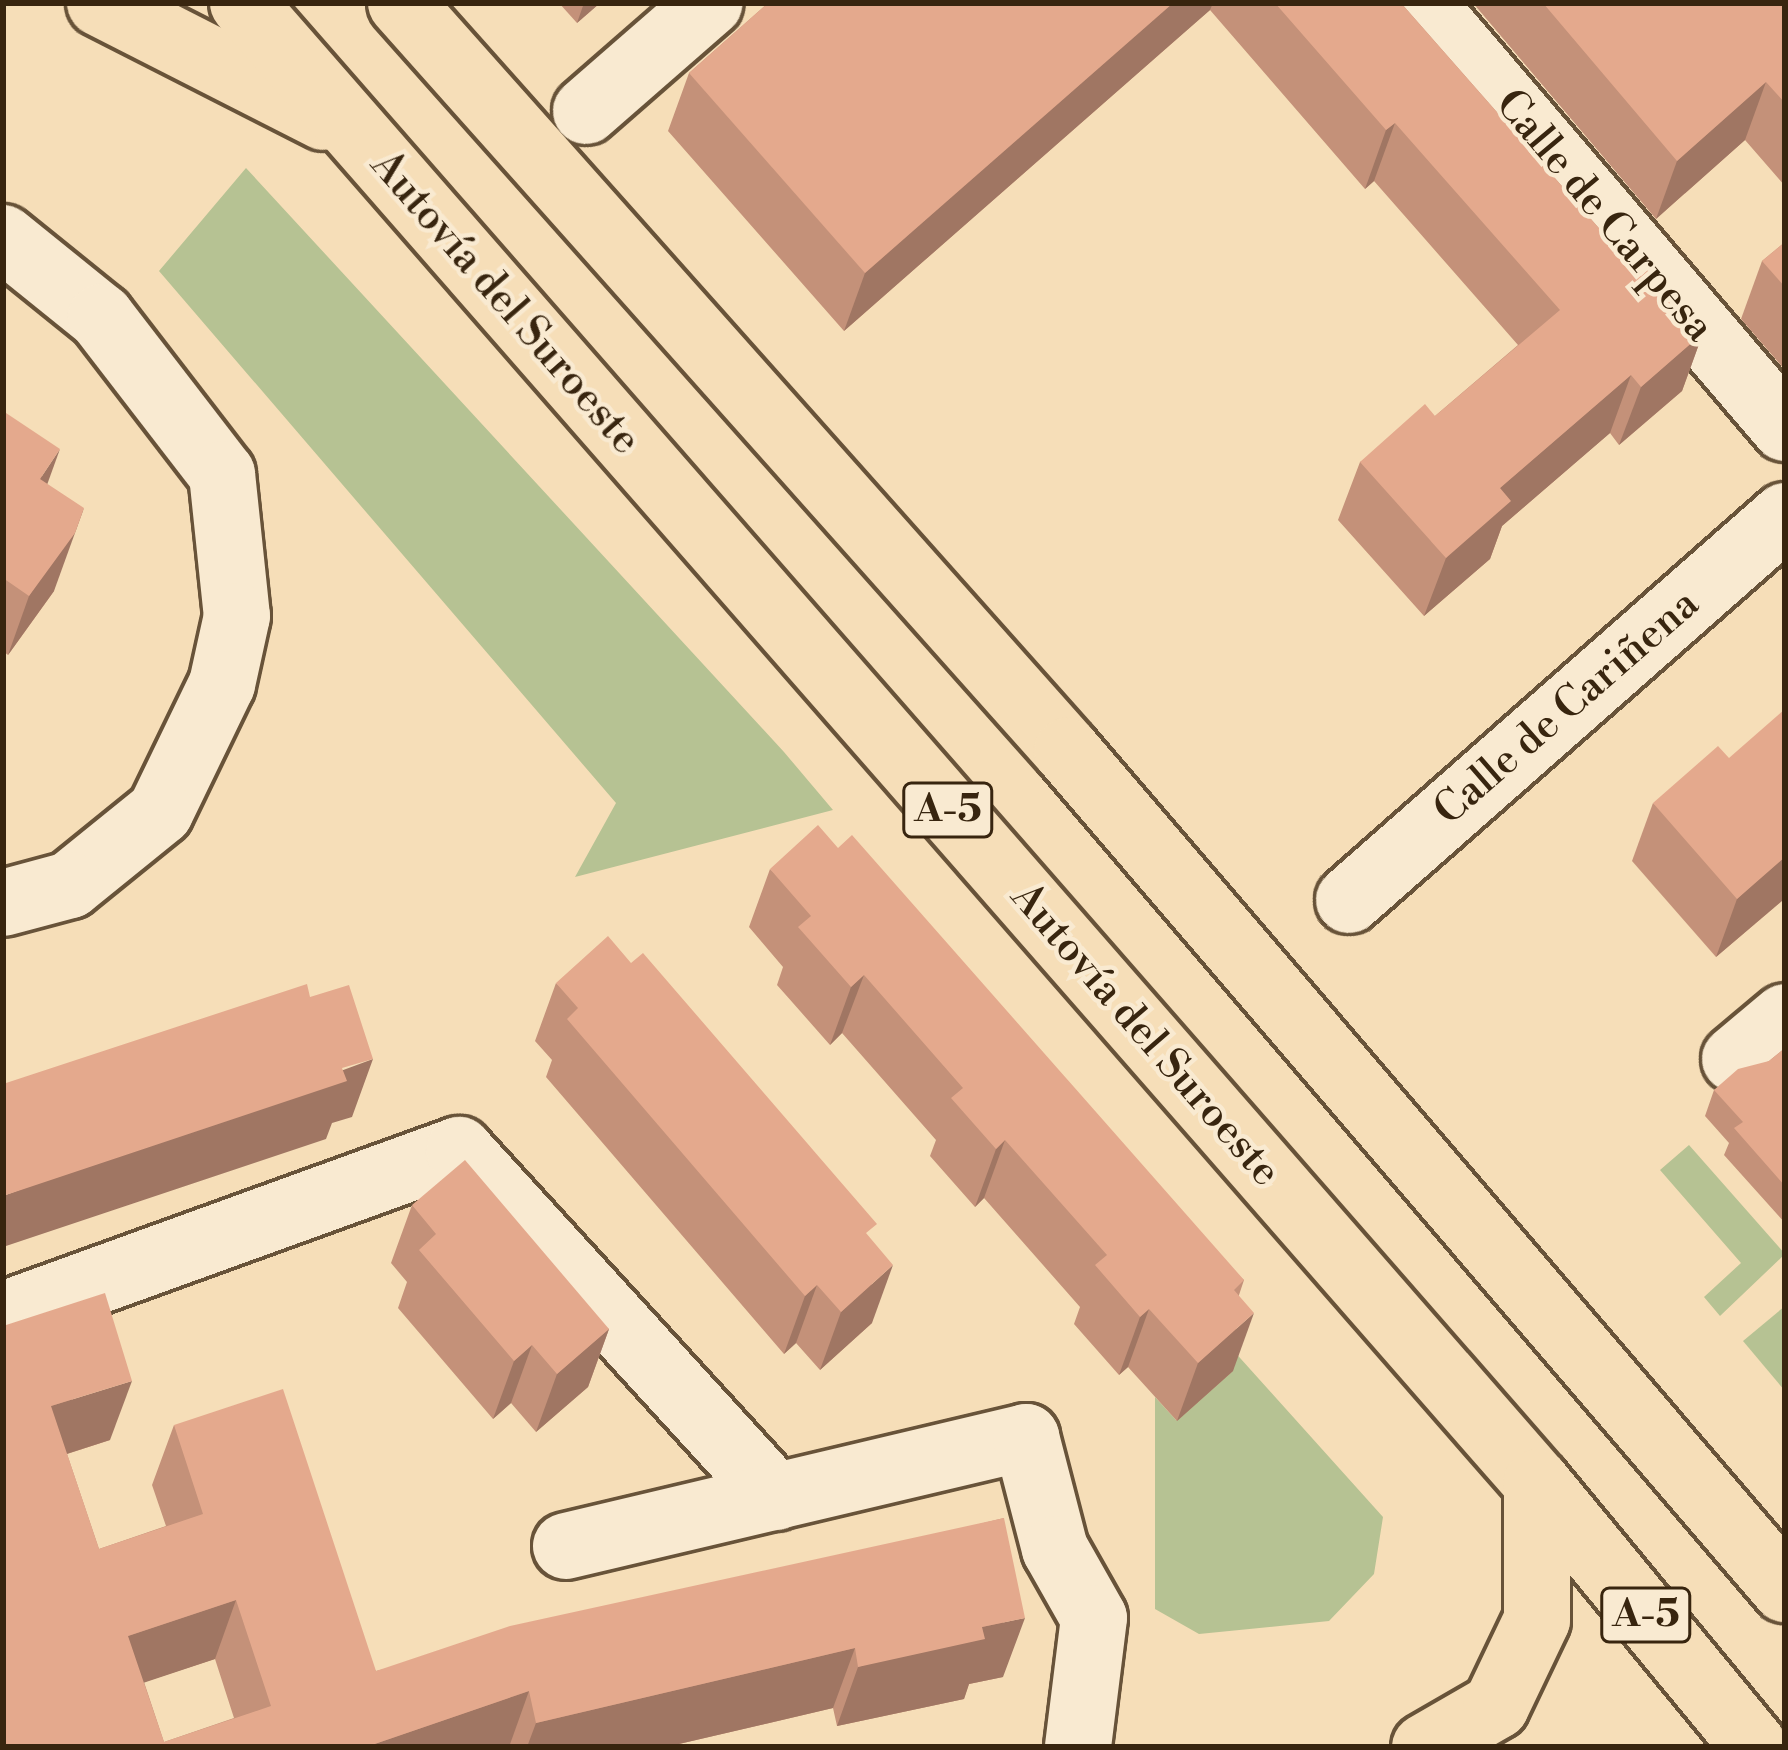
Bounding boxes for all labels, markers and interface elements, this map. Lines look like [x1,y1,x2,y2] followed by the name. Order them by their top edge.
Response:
[1484,80,1724,352] street label: Calle de Carpesa
[360,141,650,465] street label: Autovía del Suroeste
[1424,579,1710,837] street label: Calle de Cariñena
[900,777,996,843] road number: A-5
[1000,873,1290,1197] street label: Autovía del Suroeste
[1598,1582,1694,1648] road number: A-5

